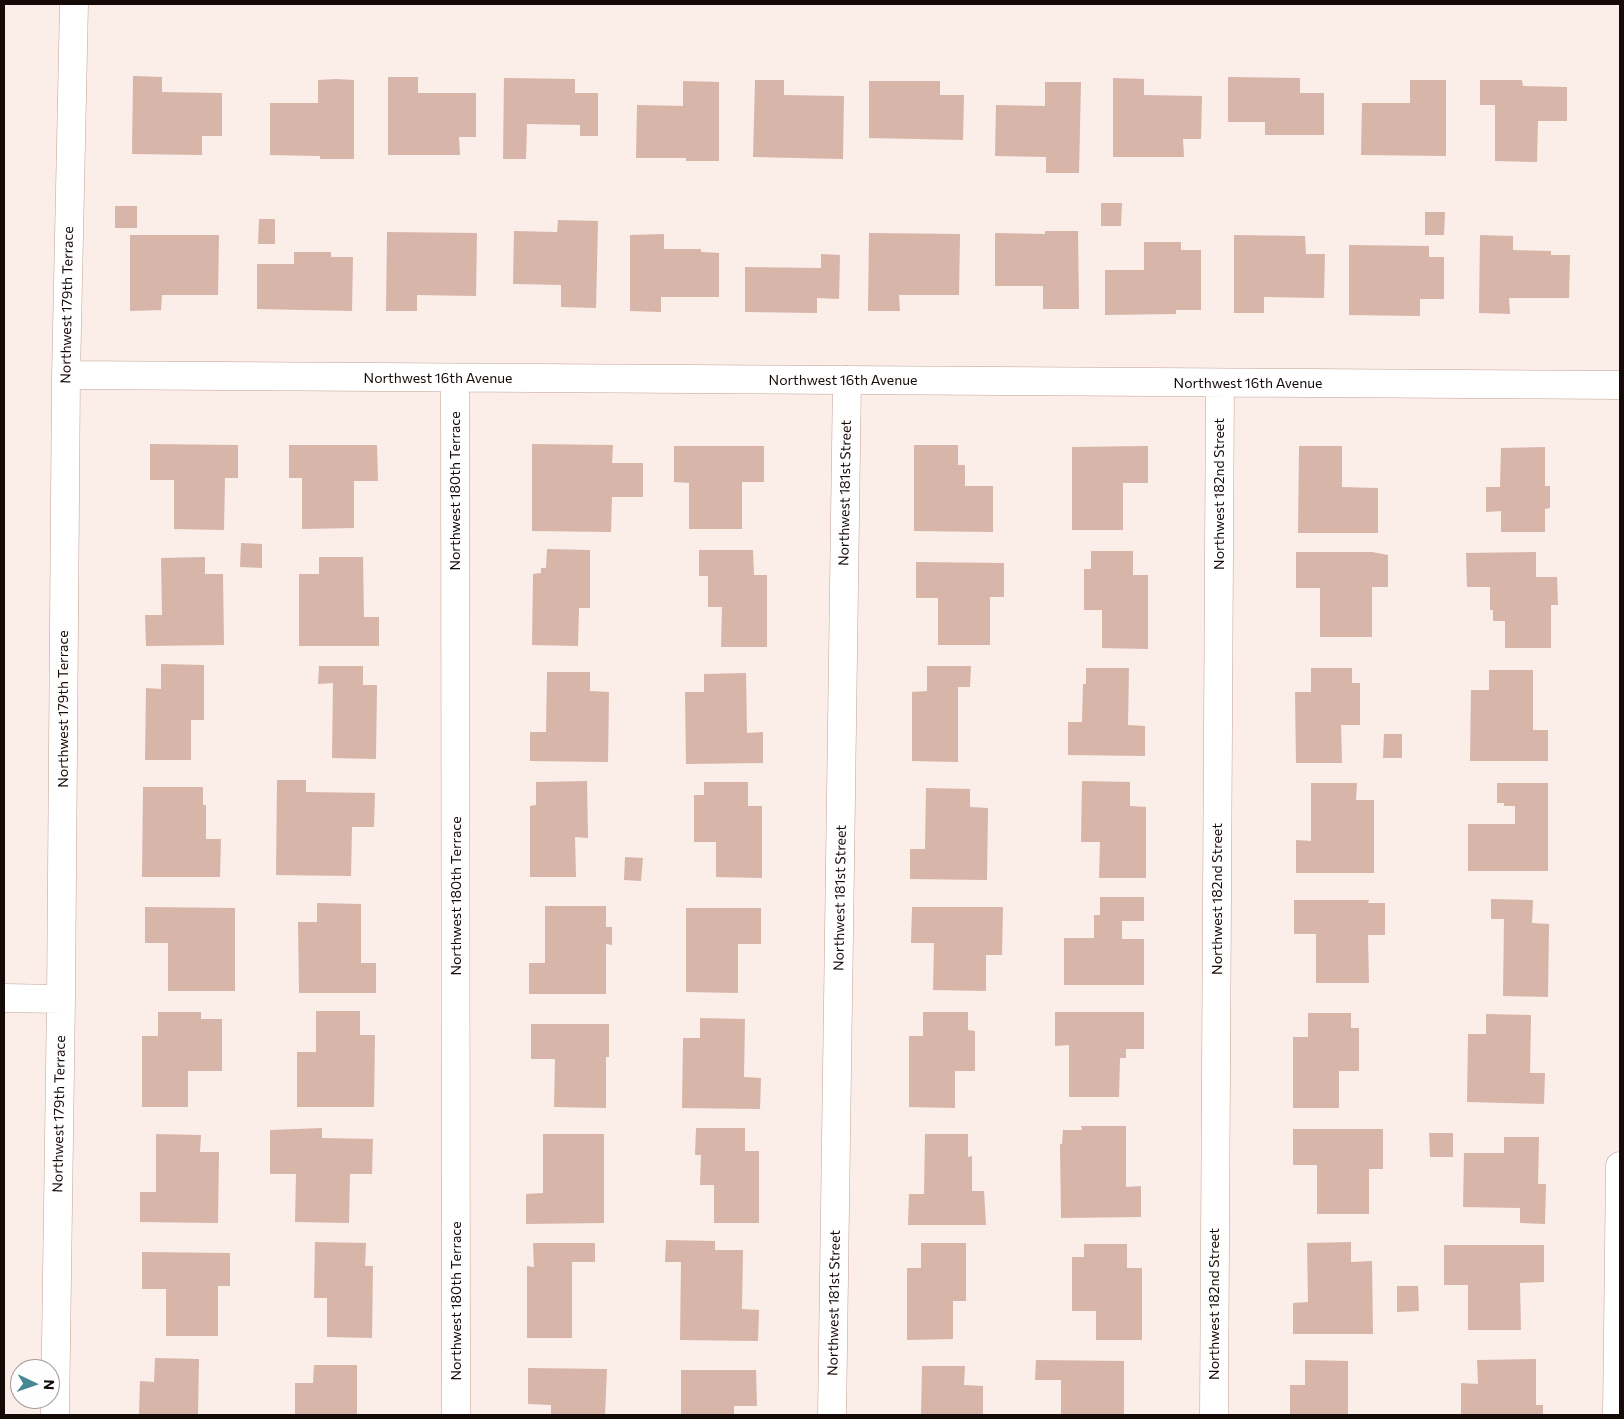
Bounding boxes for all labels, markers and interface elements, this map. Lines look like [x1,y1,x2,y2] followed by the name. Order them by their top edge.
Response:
[57,226,77,384] street label: Northwest 179th Terrace
[364,370,512,386] street label: Northwest 16th Avenue
[769,372,917,388] street label: Northwest 16th Avenue
[1174,375,1322,391] street label: Northwest 16th Avenue
[447,411,463,571] street label: Northwest 180th Terrace
[1211,418,1227,570] street label: Northwest 182nd Street
[835,420,855,566] street label: Northwest 181st Street
[55,630,71,788] street label: Northwest 179th Terrace
[448,816,464,976] street label: Northwest 180th Terrace
[1209,823,1225,975] street label: Northwest 182nd Street
[830,825,850,971] street label: Northwest 181st Street
[49,1035,69,1193] street label: Northwest 179th Terrace
[448,1221,464,1381] street label: Northwest 180th Terrace
[1206,1228,1222,1380] street label: Northwest 182nd Street
[824,1230,844,1376] street label: Northwest 181st Street
[10,1359,60,1409] north arrow
[41,1379,58,1390] text: N

